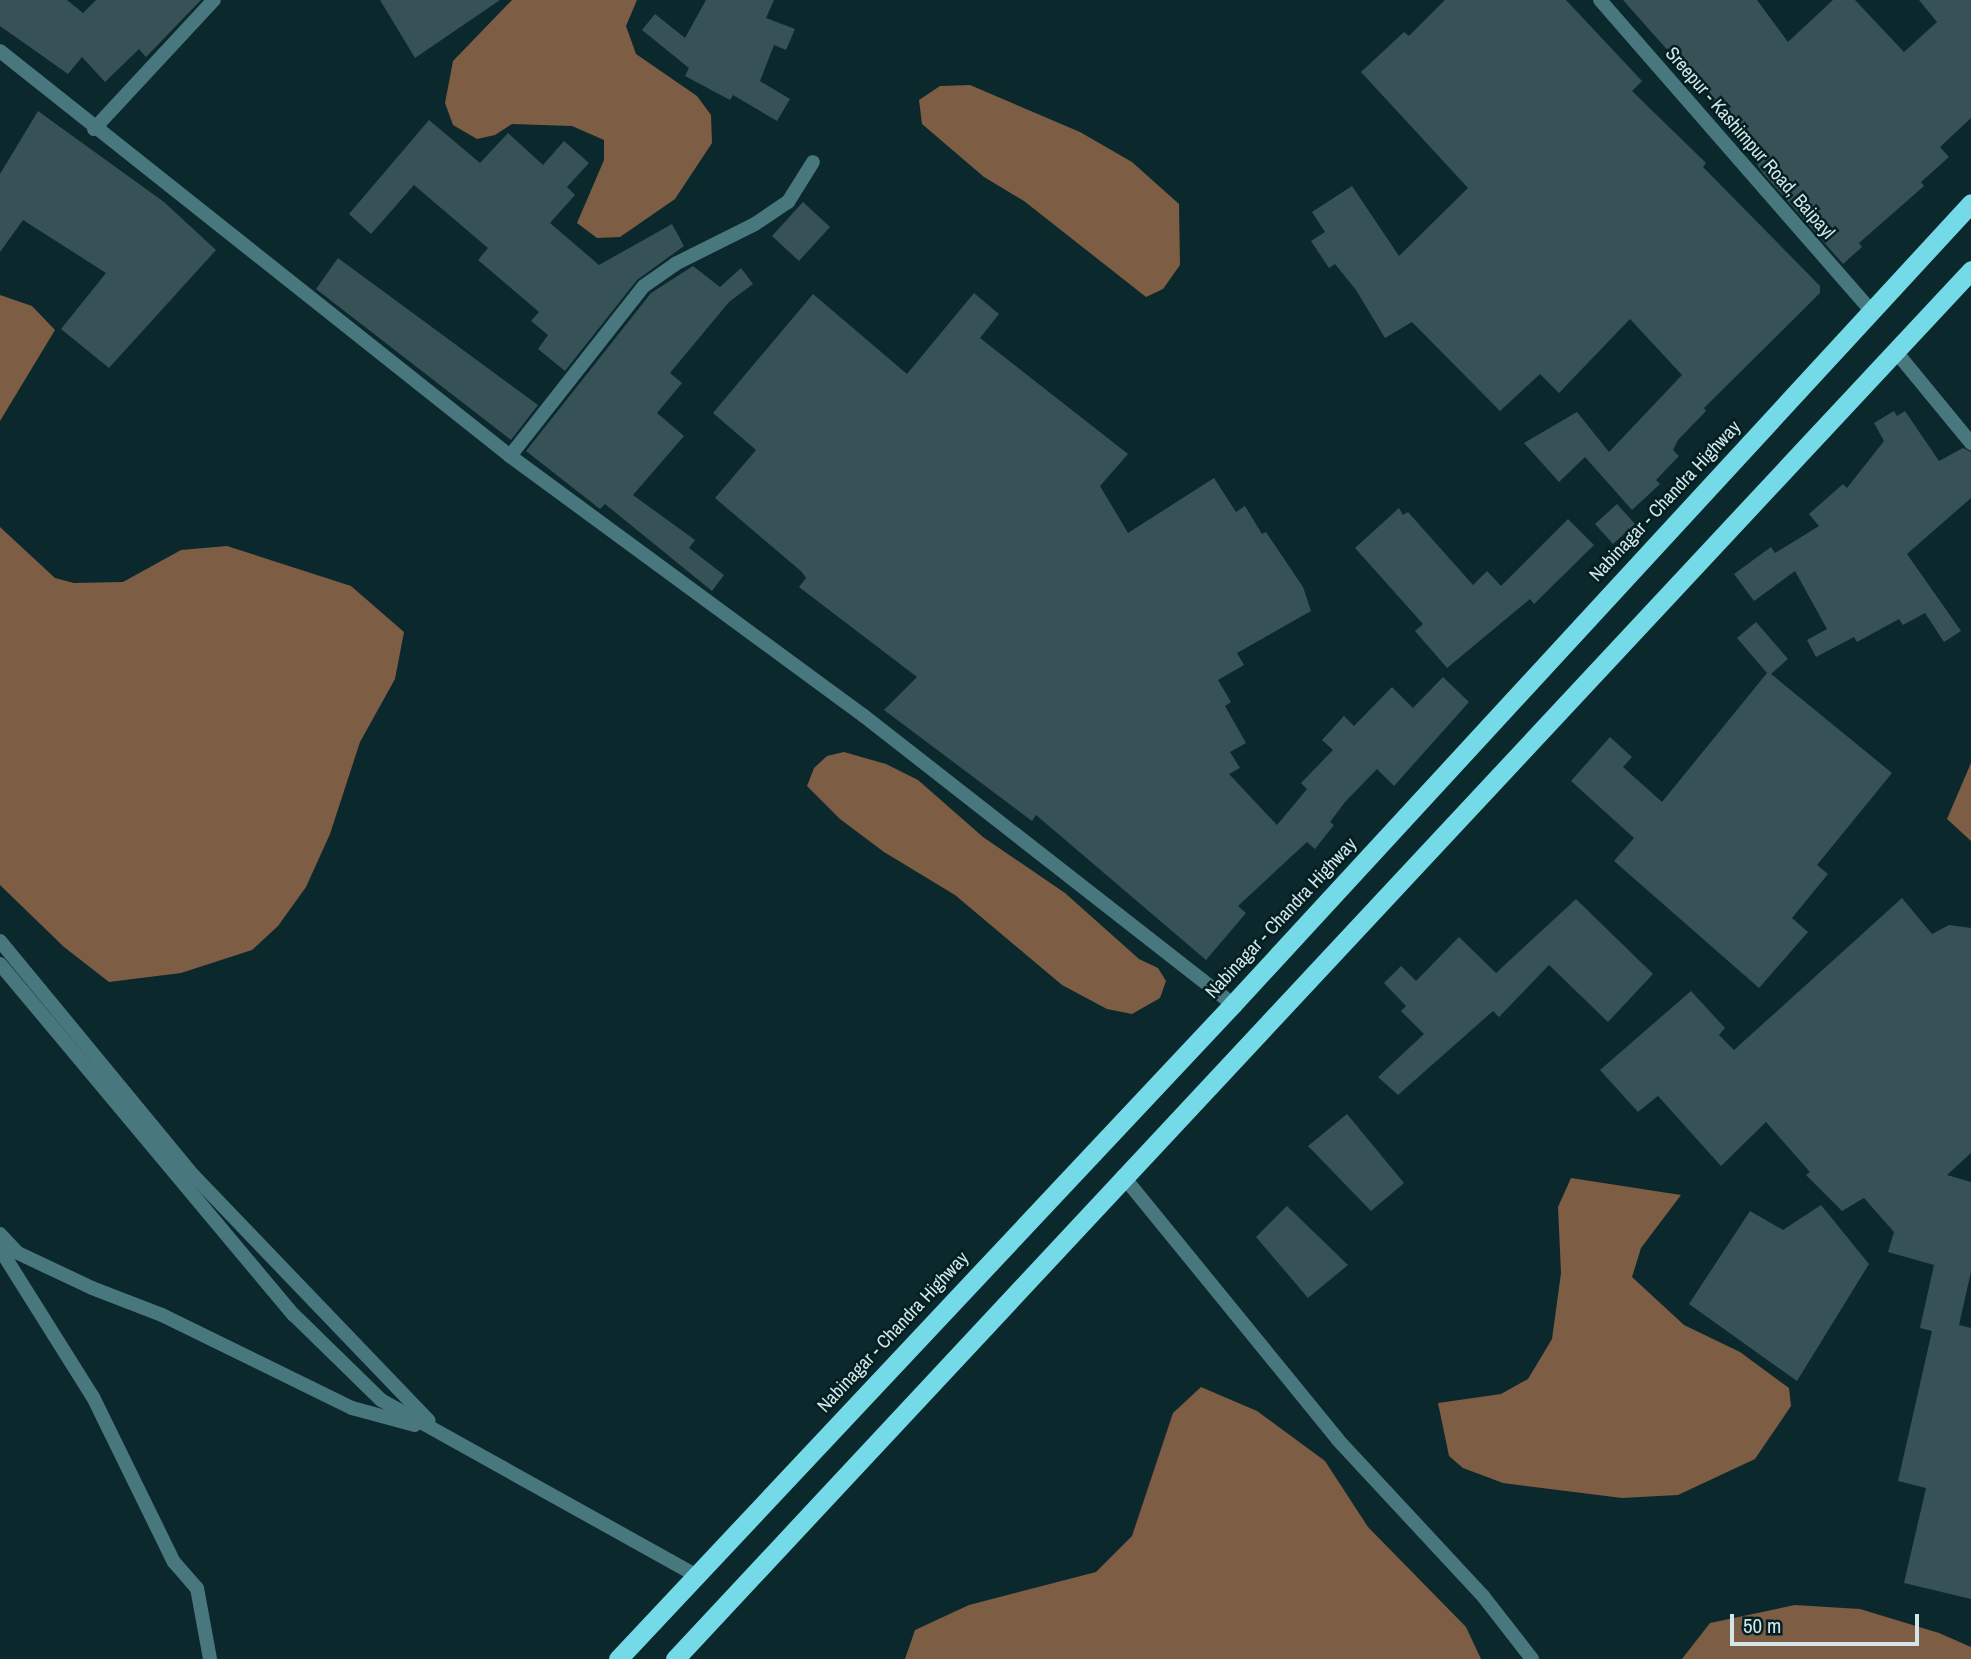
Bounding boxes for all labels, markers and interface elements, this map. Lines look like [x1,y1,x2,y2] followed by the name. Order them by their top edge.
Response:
[1660,42,1840,244] street label: Sreepur - Kashimpur Road, Baipayl
[1585,416,1745,586] street label: Nabinagar - Chandra Highway
[1201,833,1361,1003] street label: Nabinagar - Chandra Highway
[813,1247,973,1417] street label: Nabinagar - Chandra Highway
[1733,1600,1922,1644] scale bar
[1743,1611,1781,1640] text: 50 m

